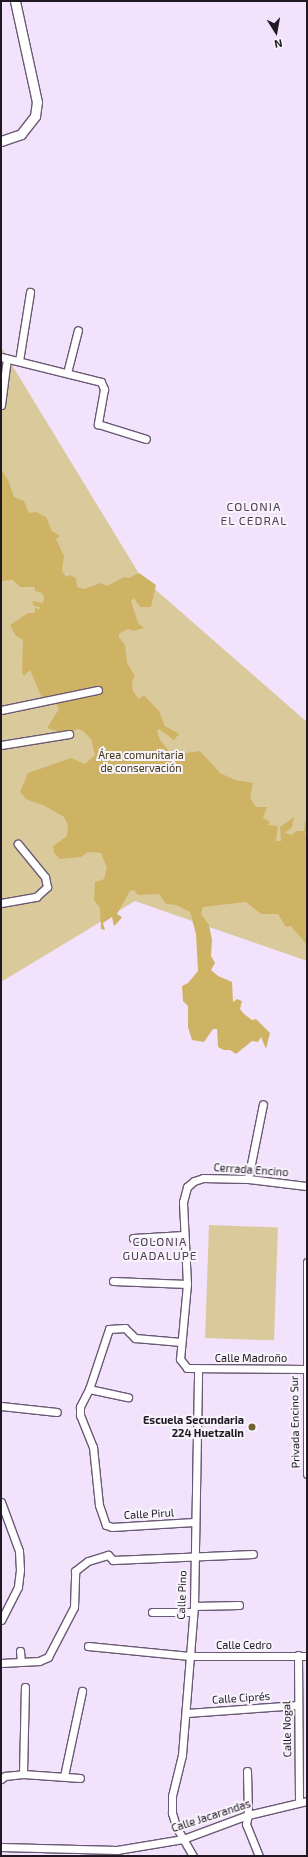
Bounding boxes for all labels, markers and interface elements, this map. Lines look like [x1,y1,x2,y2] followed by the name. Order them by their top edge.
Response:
[256,12,296,52] north arrow
[273,37,284,51] text: N
[220,500,288,528] district label: COLONIA EL CEDRAL
[98,749,184,775] park label: Área comunitaria de conservación
[213,1161,289,1179] street label: Cerrada Encino
[122,1235,198,1263] district label: COLONIA GUADALUPE
[215,1351,287,1365] street label: Calle Madroño
[288,1375,302,1469] street label: Privada Encino Sur
[143,1414,244,1440] place label: Escuela Secundaria 224 Huetzalin
[247,1422,257,1432] marker: Escuela Secundaria 224 Huetzalin
[124,1506,174,1522] street label: Calle Pirul
[175,1570,189,1620] street label: Calle Pino
[216,1638,272,1652] street label: Calle Cedro
[211,1689,271,1707] street label: Calle Ciprés
[280,1701,294,1757] street label: Calle Nogal
[169,1797,253,1835] street label: Calle Jacarandas

